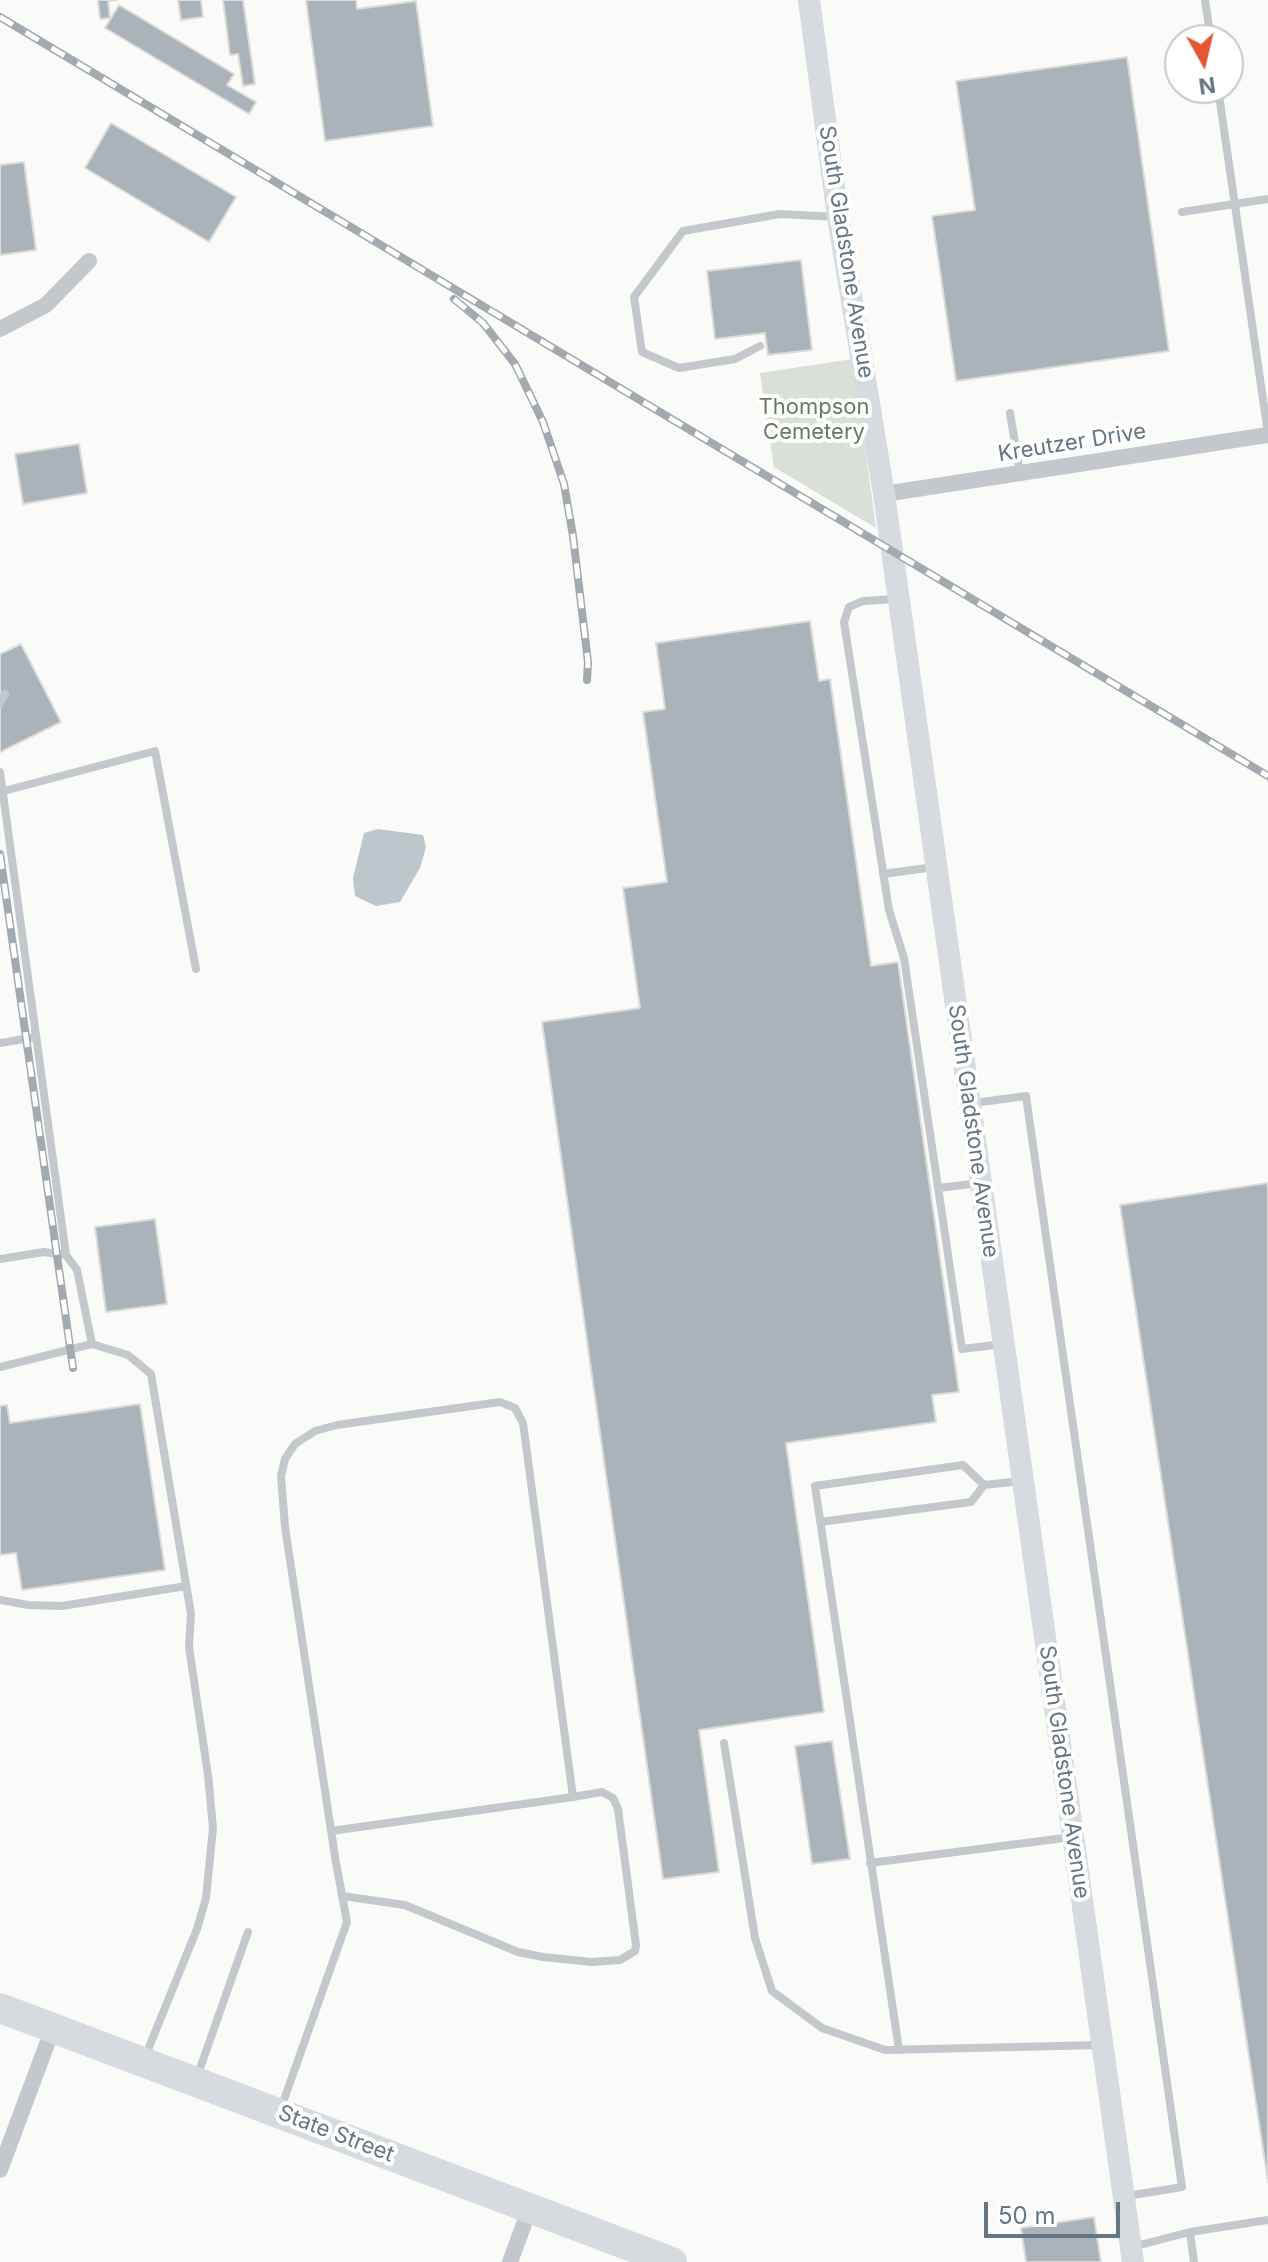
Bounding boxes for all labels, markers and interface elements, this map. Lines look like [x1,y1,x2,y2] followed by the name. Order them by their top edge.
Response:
[1164,24,1244,104] north arrow
[1197,72,1217,100] text: N
[813,124,879,380] street label: South Gladstone Avenue
[759,394,869,446] park label: Thompson Cemetery
[996,418,1148,468] street label: Kreutzer Drive
[942,1003,1004,1259] street label: South Gladstone Avenue
[1033,1644,1095,1900] street label: South Gladstone Avenue
[274,2100,398,2168] street label: State Street
[988,2186,1124,2236] scale bar
[998,2201,1056,2230] text: 50 m

